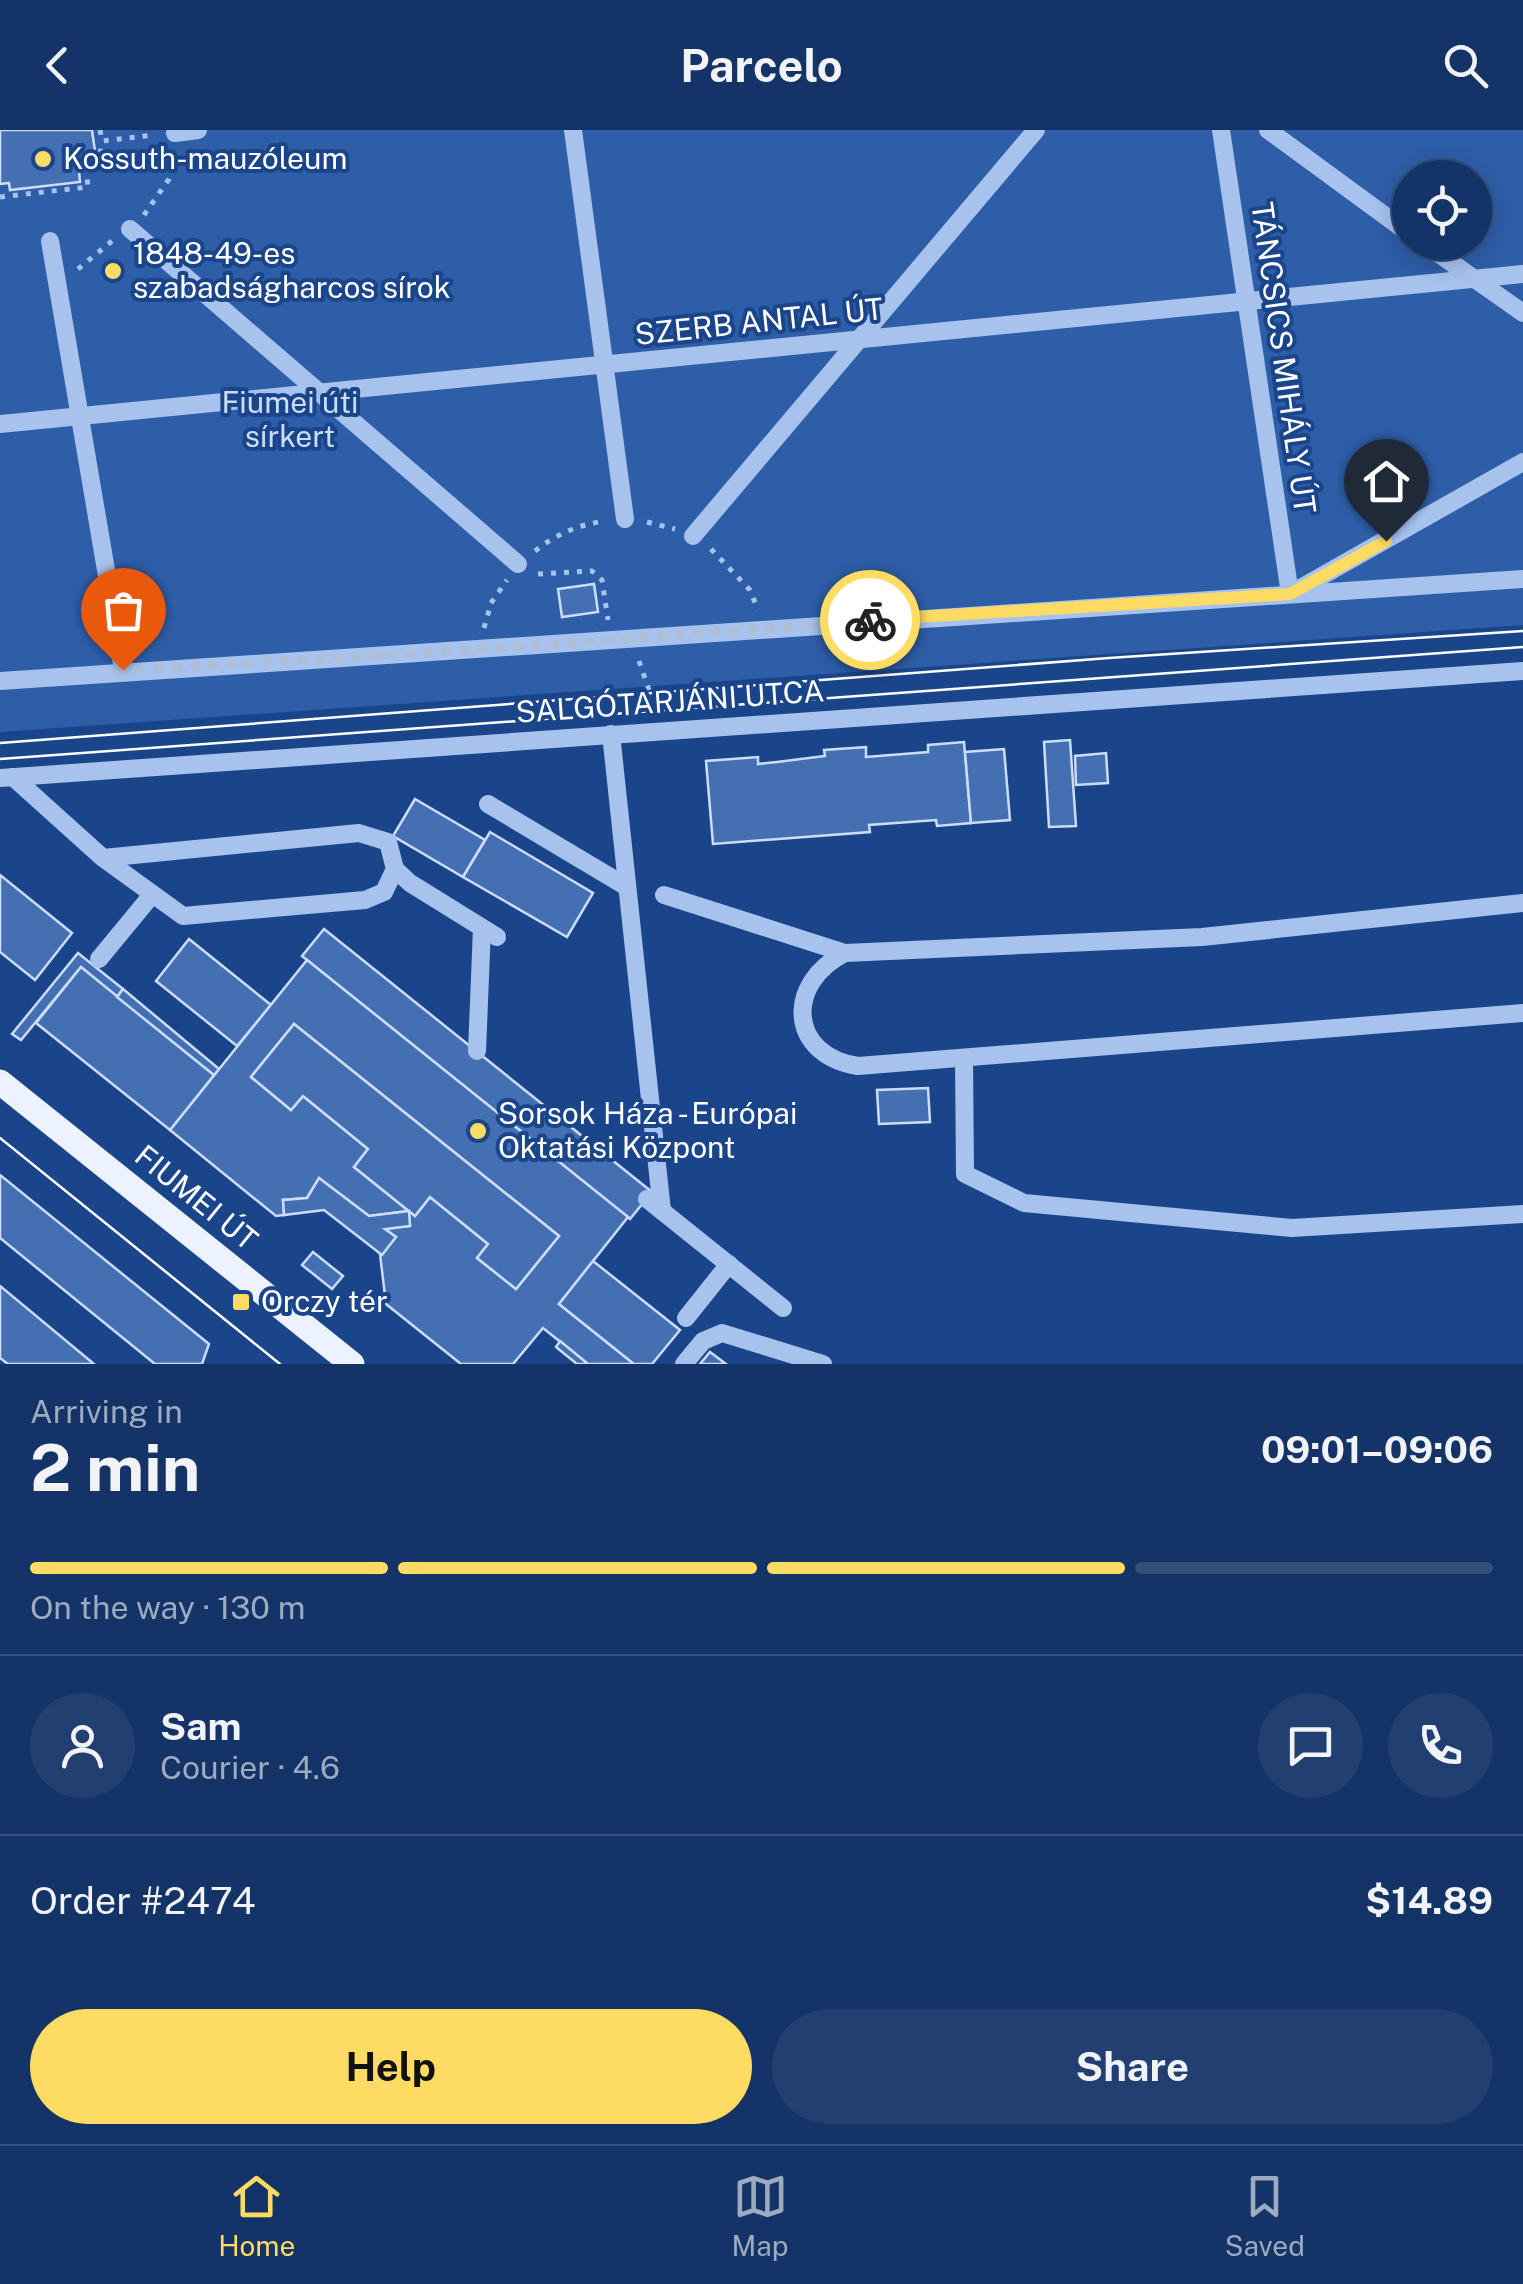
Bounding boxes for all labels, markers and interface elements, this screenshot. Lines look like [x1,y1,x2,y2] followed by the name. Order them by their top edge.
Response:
[30,38,85,93] icon: back
[1438,38,1493,93] icon: search
[680,39,843,92] text: Parcelo
[63,140,348,176] place label: Kossuth-mauzóleum
[32,148,54,170] marker: Kossuth-mauzóleum
[1392,160,1492,260] map controls
[1392,160,1492,260] button: locate
[1244,200,1324,516] street label: TÁNCSICS MIHÁLY ÚT
[133,235,451,305] place label: 1848-49-es szabadságharcos sírok
[102,260,124,282] marker: 1848-49-es szabadságharcos sírok
[633,290,885,352] street label: SZERB ANTAL ÚT
[221,384,359,454] park label: Fiumei úti sírkert
[1344,439,1429,542] pin
[1359,454,1414,509] icon: home
[81,568,166,671] pin
[820,570,920,670] courier
[96,583,151,638] icon: bag
[843,593,898,648] icon: bike
[514,672,825,730] street label: SALGÓTARJÁNI UTCA
[498,1095,797,1165] place label: Sorsok Háza - Európai Oktatási Központ
[467,1120,489,1142] marker: Sorsok Háza - Európai Oktatási Központ
[128,1137,265,1258] street label: FIUMEI ÚT
[261,1283,388,1319] place label: Orczy tér
[230,1291,252,1313] marker: Orczy tér
[30,1393,183,1430] text: Arriving in
[1261,1427,1493,1472] text: 09:01–09:06
[30,1429,200,1506] text: 2 min
[30,1589,305,1626] text: On the way · 130 m
[30,1693,135,1798] button: person
[1258,1693,1363,1798] button: chat
[1388,1693,1493,1798] button: phone
[160,1704,242,1749] text: Sam
[160,1749,340,1786] text: Courier · 4.6
[30,1878,256,1923] text: Order #2474
[1365,1878,1493,1923] text: $14.89
[30,2009,752,2124] button: Help
[772,2009,1493,2124] button: Share
[218,2169,295,2262] tab: Home
[732,2169,788,2262] tab: Map
[1225,2169,1305,2262] tab: Saved

